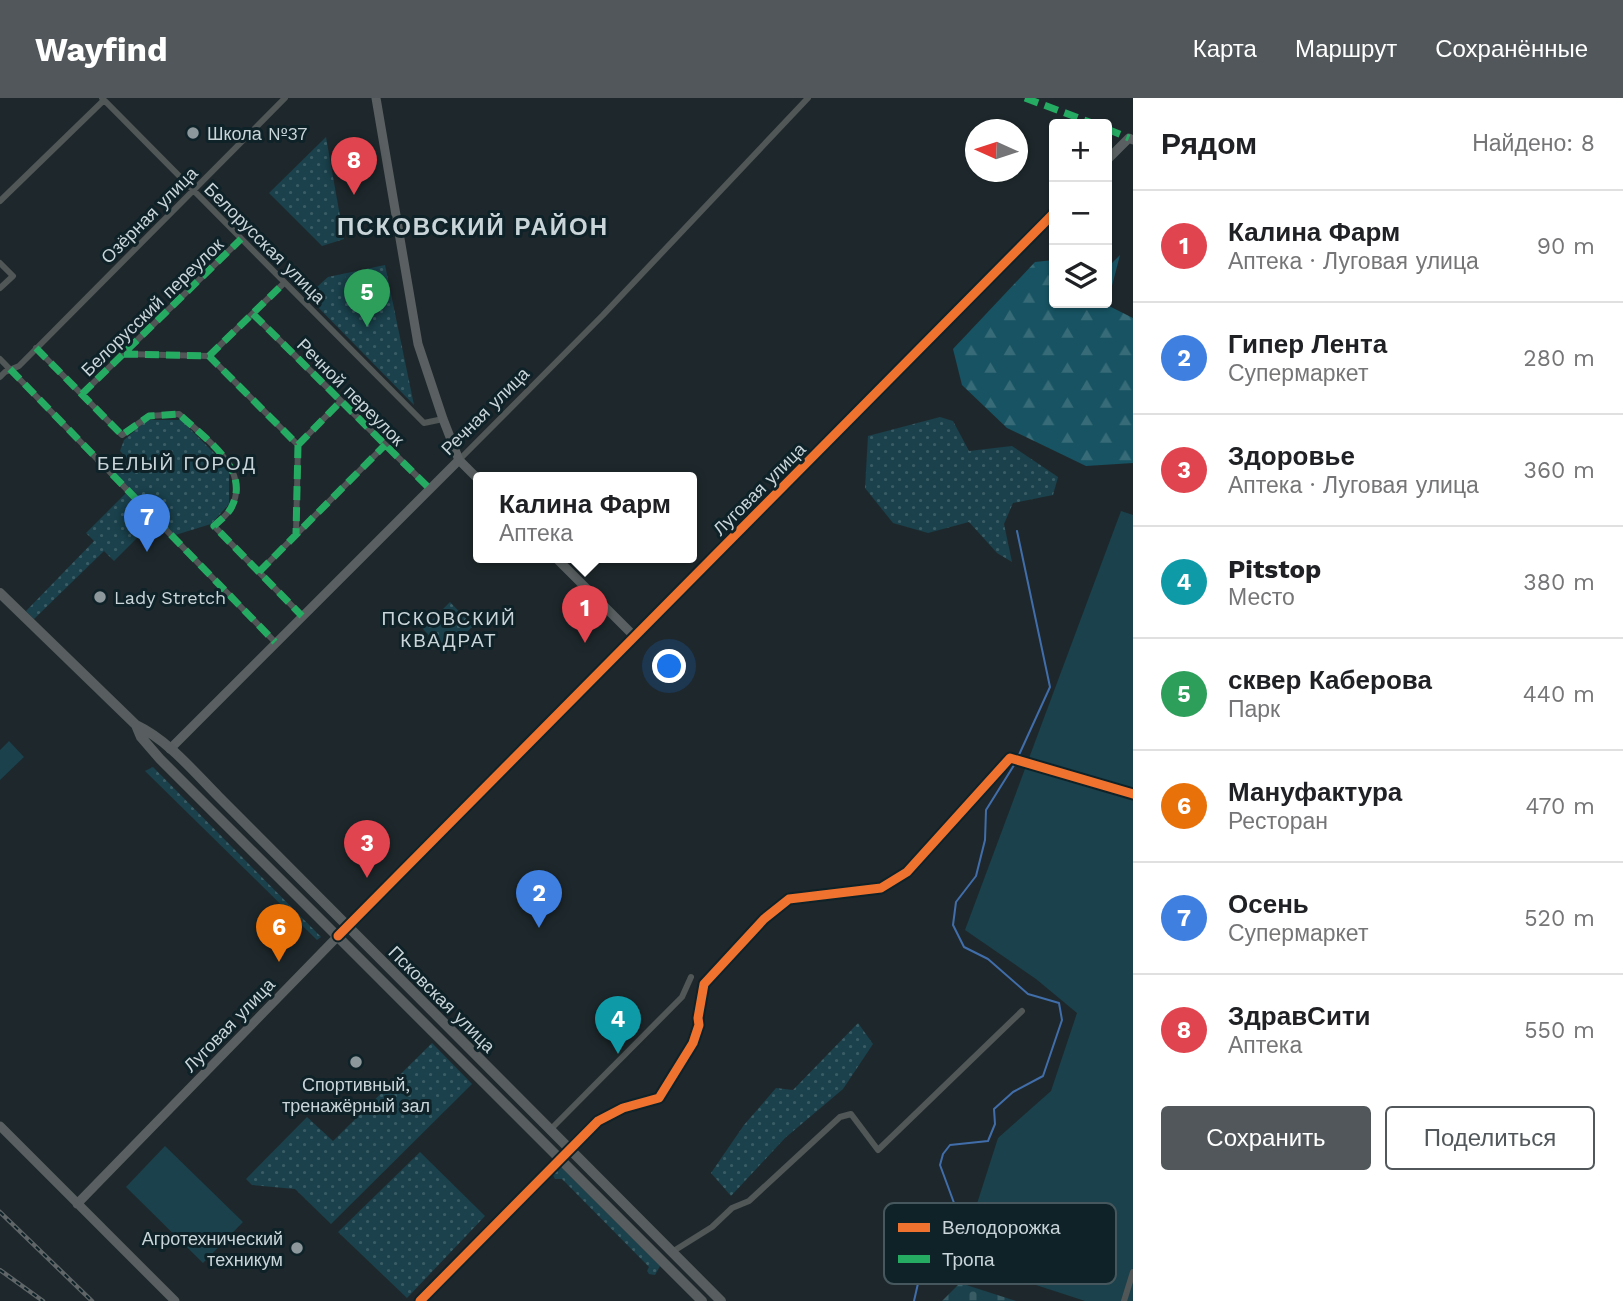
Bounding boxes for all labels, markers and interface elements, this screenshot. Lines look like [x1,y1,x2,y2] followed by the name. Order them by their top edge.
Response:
[35,30,168,69] text: Wayfind
[1193,35,1257,63] text: Карта
[1295,35,1397,63] text: Маршрут
[1435,35,1588,63] text: Сохранённые
[965,119,1028,182] north arrow
[1049,119,1112,308] map controls
[1049,119,1112,182] button: +
[207,123,307,144] place label: Школа №37
[185,125,201,141] marker: Школа №37
[1161,126,1257,161] text: Рядом
[1472,130,1595,157] text: Найдено: 8
[331,137,377,195] pin: 8
[96,162,202,268] street label: Озёрная улица
[200,178,330,308] street label: Белорусская улица
[1049,182,1112,245] button: −
[337,213,609,241] district label: ПСКОВСКИЙ РАЙОН
[1228,217,1400,247] text: Калина Фарм
[1179,233,1189,260] text: 1
[1537,233,1595,260] text: 90 m
[77,234,228,380] street label: Белорусский переулок
[1049,245,1112,308] button: layers
[1228,248,1479,275] text: Аптека · Луговая улица
[344,269,390,327] pin: 5
[1228,329,1387,359] text: Гипер Лента
[293,334,409,450] street label: Речной переулок
[1177,345,1191,372] text: 2
[1523,345,1595,372] text: 280 m
[1228,360,1368,387] text: Супермаркет
[437,362,534,459] street label: Речная улица
[708,438,810,540] street label: Луговая улица
[1228,441,1355,471] text: Здоровье
[97,452,257,475] district label: БЕЛЫЙ ГОРОД
[1177,457,1191,484] text: 3
[1524,457,1595,484] text: 360 m
[473,472,697,563] popup
[1228,472,1479,499] text: Аптека · Луговая улица
[499,489,671,519] text: Калина Фарм
[124,494,170,552] pin: 7
[499,520,573,547] text: Аптека
[1228,554,1321,584] text: Pitstop
[1177,569,1191,596] text: 4
[1523,569,1595,596] text: 380 m
[1228,584,1295,611] text: Место
[562,585,608,643] pin: 1
[114,587,226,608] place label: Lady Stretch
[92,589,108,605] marker: Lady Stretch
[381,607,517,652] district label: ПСКОВСКИЙ КВАДРАТ
[652,649,686,683] your location
[1228,665,1432,695] text: сквер Каберова
[1177,681,1191,708] text: 5
[1523,681,1595,708] text: 440 m
[1228,696,1280,723] text: Парк
[1228,777,1402,807] text: Мануфактура
[1177,793,1191,820] text: 6
[1526,793,1595,820] text: 470 m
[1228,808,1328,835] text: Ресторан
[344,820,390,878] pin: 3
[516,870,562,928] pin: 2
[1228,889,1309,919] text: Осень
[256,904,302,962] pin: 6
[1177,905,1191,932] text: 7
[1524,905,1595,932] text: 520 m
[1228,920,1368,947] text: Супермаркет
[384,941,500,1057] street label: Псковская улица
[179,973,280,1076] street label: Луговая улица
[595,996,641,1054] pin: 4
[1228,1001,1371,1031] text: ЗдравСити
[1177,1017,1191,1044] text: 8
[1524,1017,1595,1044] text: 550 m
[1228,1032,1302,1059] text: Аптека
[348,1054,364,1070] marker: Спортивный, тренажёрный зал
[282,1074,430,1116] place label: Спортивный, тренажёрный зал
[1161,1106,1371,1170] button: Сохранить
[1385,1106,1595,1170] button: Поделиться
[884,1203,1116,1284] legend
[942,1216,1061,1239] text: Велодорожка
[142,1228,283,1270] place label: Агротехнический техникум
[289,1240,305,1256] marker: Агротехнический техникум
[942,1248,995,1271] text: Тропа

